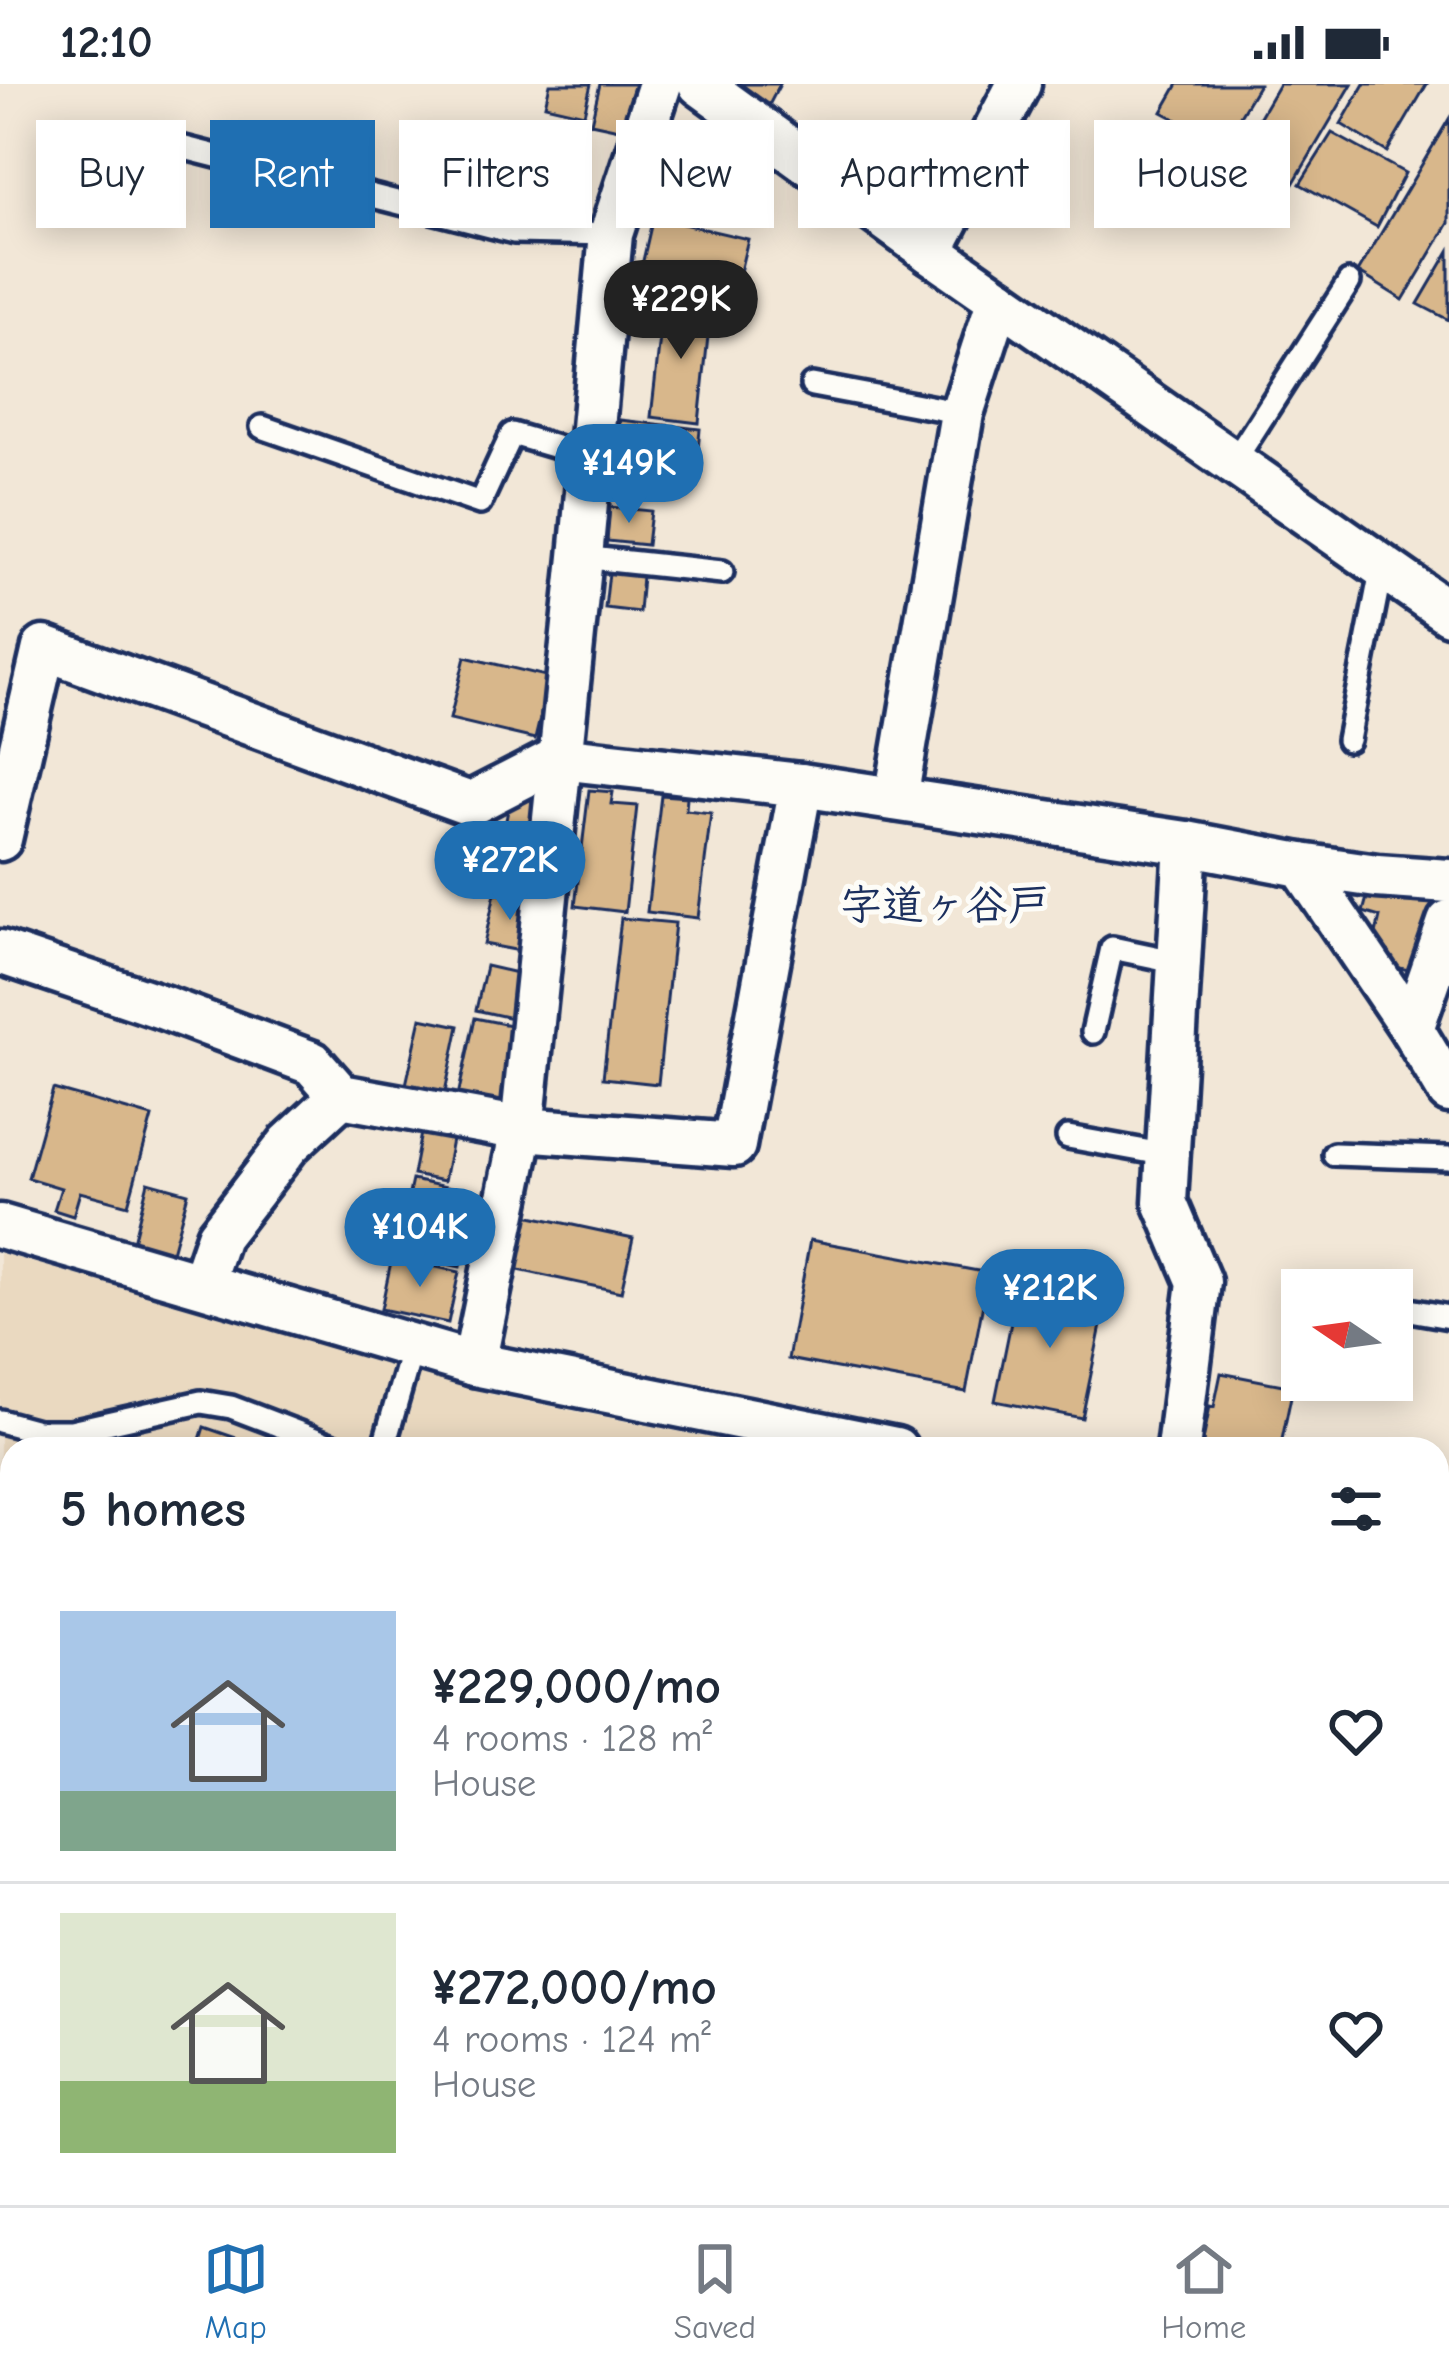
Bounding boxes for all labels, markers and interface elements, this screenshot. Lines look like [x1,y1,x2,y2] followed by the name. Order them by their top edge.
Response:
[60,16,153,68] text: 12:10
[36,120,186,228] chip: Buy
[210,120,375,228] chip: Rent
[399,120,592,228] chip: Filters
[616,120,774,228] chip: New
[798,120,1070,228] chip: Apartment
[1094,120,1290,228] chip: House
[597,260,765,362] pin: ¥229K
[631,276,731,321] text: ¥229K
[545,424,713,526] pin: ¥149K
[582,440,676,485] text: ¥149K
[426,821,594,923] pin: ¥272K
[461,837,559,882] text: ¥272K
[840,881,1050,930] district label: 字道ヶ谷戸
[336,1188,504,1290] pin: ¥104K
[371,1204,469,1249] text: ¥104K
[966,1249,1134,1351] pin: ¥212K
[1002,1265,1098,1310] text: ¥212K
[1281,1269,1413,1401] north arrow
[1281,1269,1413,1401] map controls
[1323,1476,1389,1542] icon: filters
[60,1480,246,1539] text: 5 homes
[432,1657,721,1716] text: ¥229,000/mo
[156,1659,300,1803] icon: home
[1323,1698,1389,1764] icon: heart
[432,1716,712,1761] text: 4 rooms · 128 m²
[432,1761,536,1806] text: House
[432,1958,717,2017] text: ¥272,000/mo
[156,1961,300,2105] icon: home
[1323,2000,1389,2066] icon: heart
[432,2017,711,2062] text: 4 rooms · 124 m²
[432,2062,536,2107] text: House
[203,2236,269,2346] tab: Map
[674,2236,756,2346] tab: Saved
[1161,2236,1246,2346] tab: Home

